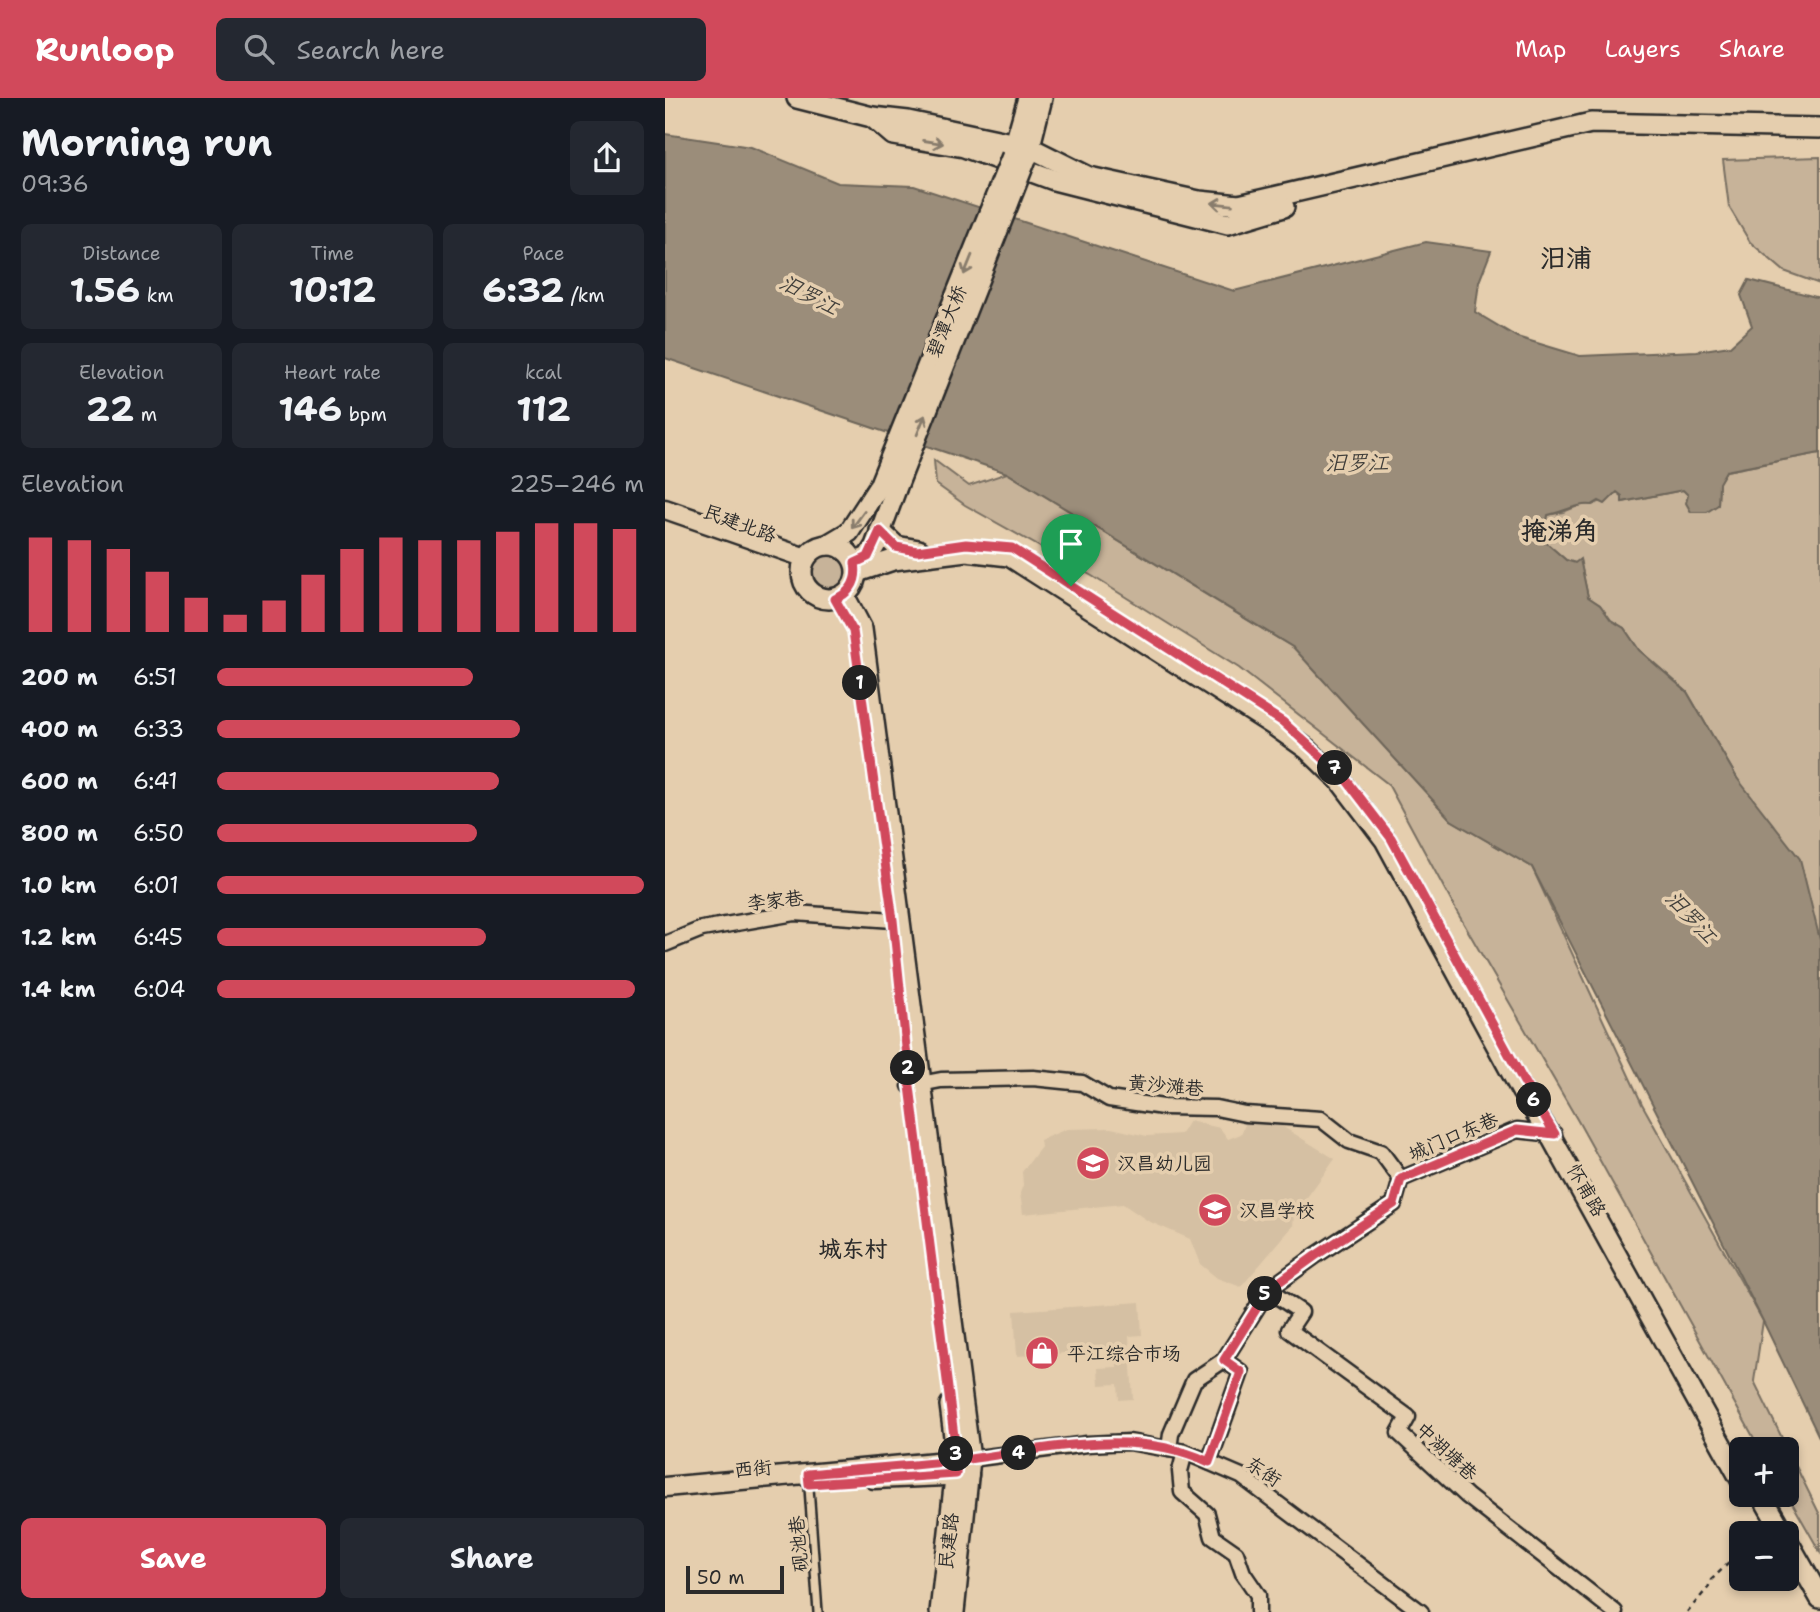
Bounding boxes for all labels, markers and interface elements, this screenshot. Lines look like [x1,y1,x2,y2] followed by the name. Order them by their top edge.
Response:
[216,18,706,81] search box
[35,27,174,72] text: Runloop
[240,30,278,68] icon: search
[296,32,445,67] text: Search here
[1515,33,1566,65] text: Map
[1604,33,1681,65] text: Layers
[1719,33,1785,65] text: Share
[21,117,272,168] text: Morning run
[570,121,644,195] button: share
[922,136,944,149] one-way arrow
[21,169,89,199] text: 09:36
[1212,197,1234,210] one-way arrow
[1540,240,1592,275] district label: 汨浦
[83,241,160,266] text: Distance
[311,241,354,266] text: Time
[523,241,564,266] text: Pace
[961,253,974,275] one-way arrow
[69,266,140,313] text: 1.56
[289,266,376,313] text: 10:12
[482,266,564,313] text: 6:32
[775,268,844,323] water label: 汨罗江
[921,281,972,361] street label: 碧潭大桥
[140,283,174,308] text: km
[564,283,605,308] text: /km
[79,360,164,385] text: Elevation
[284,360,381,385] text: Heart rate
[525,360,562,385] text: kcal
[86,385,134,432] text: 22
[278,385,342,432] text: 146
[516,385,571,432] text: 112
[134,402,157,427] text: m
[342,402,387,427] text: bpm
[915,415,928,437] one-way arrow
[1326,449,1389,477] water label: 汨罗江
[21,469,124,499] text: Elevation
[509,469,644,499] text: 225–246 m
[700,499,780,548] street label: 民建北路
[850,510,865,529] one-way arrow
[1521,513,1599,548] district label: 掩涕角
[1041,514,1101,586] pin
[1052,525,1090,563] icon: arrive
[21,662,98,692] text: 200 m
[133,662,177,692] text: 6:51
[843,666,877,700] pin: 1
[855,670,864,695] text: 1
[21,714,98,744] text: 400 m
[133,714,184,744] text: 6:33
[1317,750,1353,786] pin: 7
[1328,755,1341,780] text: 7
[21,766,98,796] text: 600 m
[133,766,178,796] text: 6:41
[21,818,98,848] text: 800 m
[133,818,184,848] text: 6:50
[21,870,96,900] text: 1.0 km
[133,870,179,900] text: 6:01
[1659,884,1723,950] water label: 汨罗江
[745,885,805,916] street label: 李家巷
[21,922,97,952] text: 1.2 km
[133,922,183,952] text: 6:45
[21,974,95,1004] text: 1.4 km
[133,974,185,1004] text: 6:04
[891,1051,925,1086] pin: 2
[901,1055,914,1080] text: 2
[1127,1070,1205,1101] street label: 黄沙滩巷
[1517,1082,1551,1118] pin: 6
[1527,1087,1540,1112] text: 6
[1405,1106,1502,1167] street label: 城门口东巷
[1074,1144,1112,1182] school or university icon: 汉昌幼儿园
[1117,1151,1212,1176] place label: 汉昌幼儿园
[1561,1159,1612,1221] street label: 怀甫路
[1196,1191,1234,1229] school or university icon: 汉昌学校
[1239,1198,1315,1223] place label: 汉昌学校
[819,1234,888,1264] district label: 城东村
[1247,1276,1283,1312] pin: 5
[1259,1281,1270,1306] text: 5
[1023,1334,1061,1372] shop icon: 平江综合市场
[1067,1341,1181,1366] place label: 平江综合市场
[1410,1416,1483,1486] street label: 中湖塘巷
[939,1436,973,1472] pin: 3
[1001,1436,1037,1470] pin: 4
[1729,1437,1799,1591] map controls
[1729,1437,1799,1507] button: +
[1012,1440,1025,1465] text: 4
[949,1441,962,1466] text: 3
[1241,1450,1286,1492] street label: 东街
[733,1454,773,1483] street label: 西街
[933,1511,964,1571] street label: 民建路
[784,1514,813,1573] street label: 砚池巷
[21,1518,326,1598] button: Save
[340,1518,644,1598] button: Share
[1729,1521,1799,1591] button: −
[686,1563,784,1595] scale bar
[697,1565,745,1590] text: 50 m

